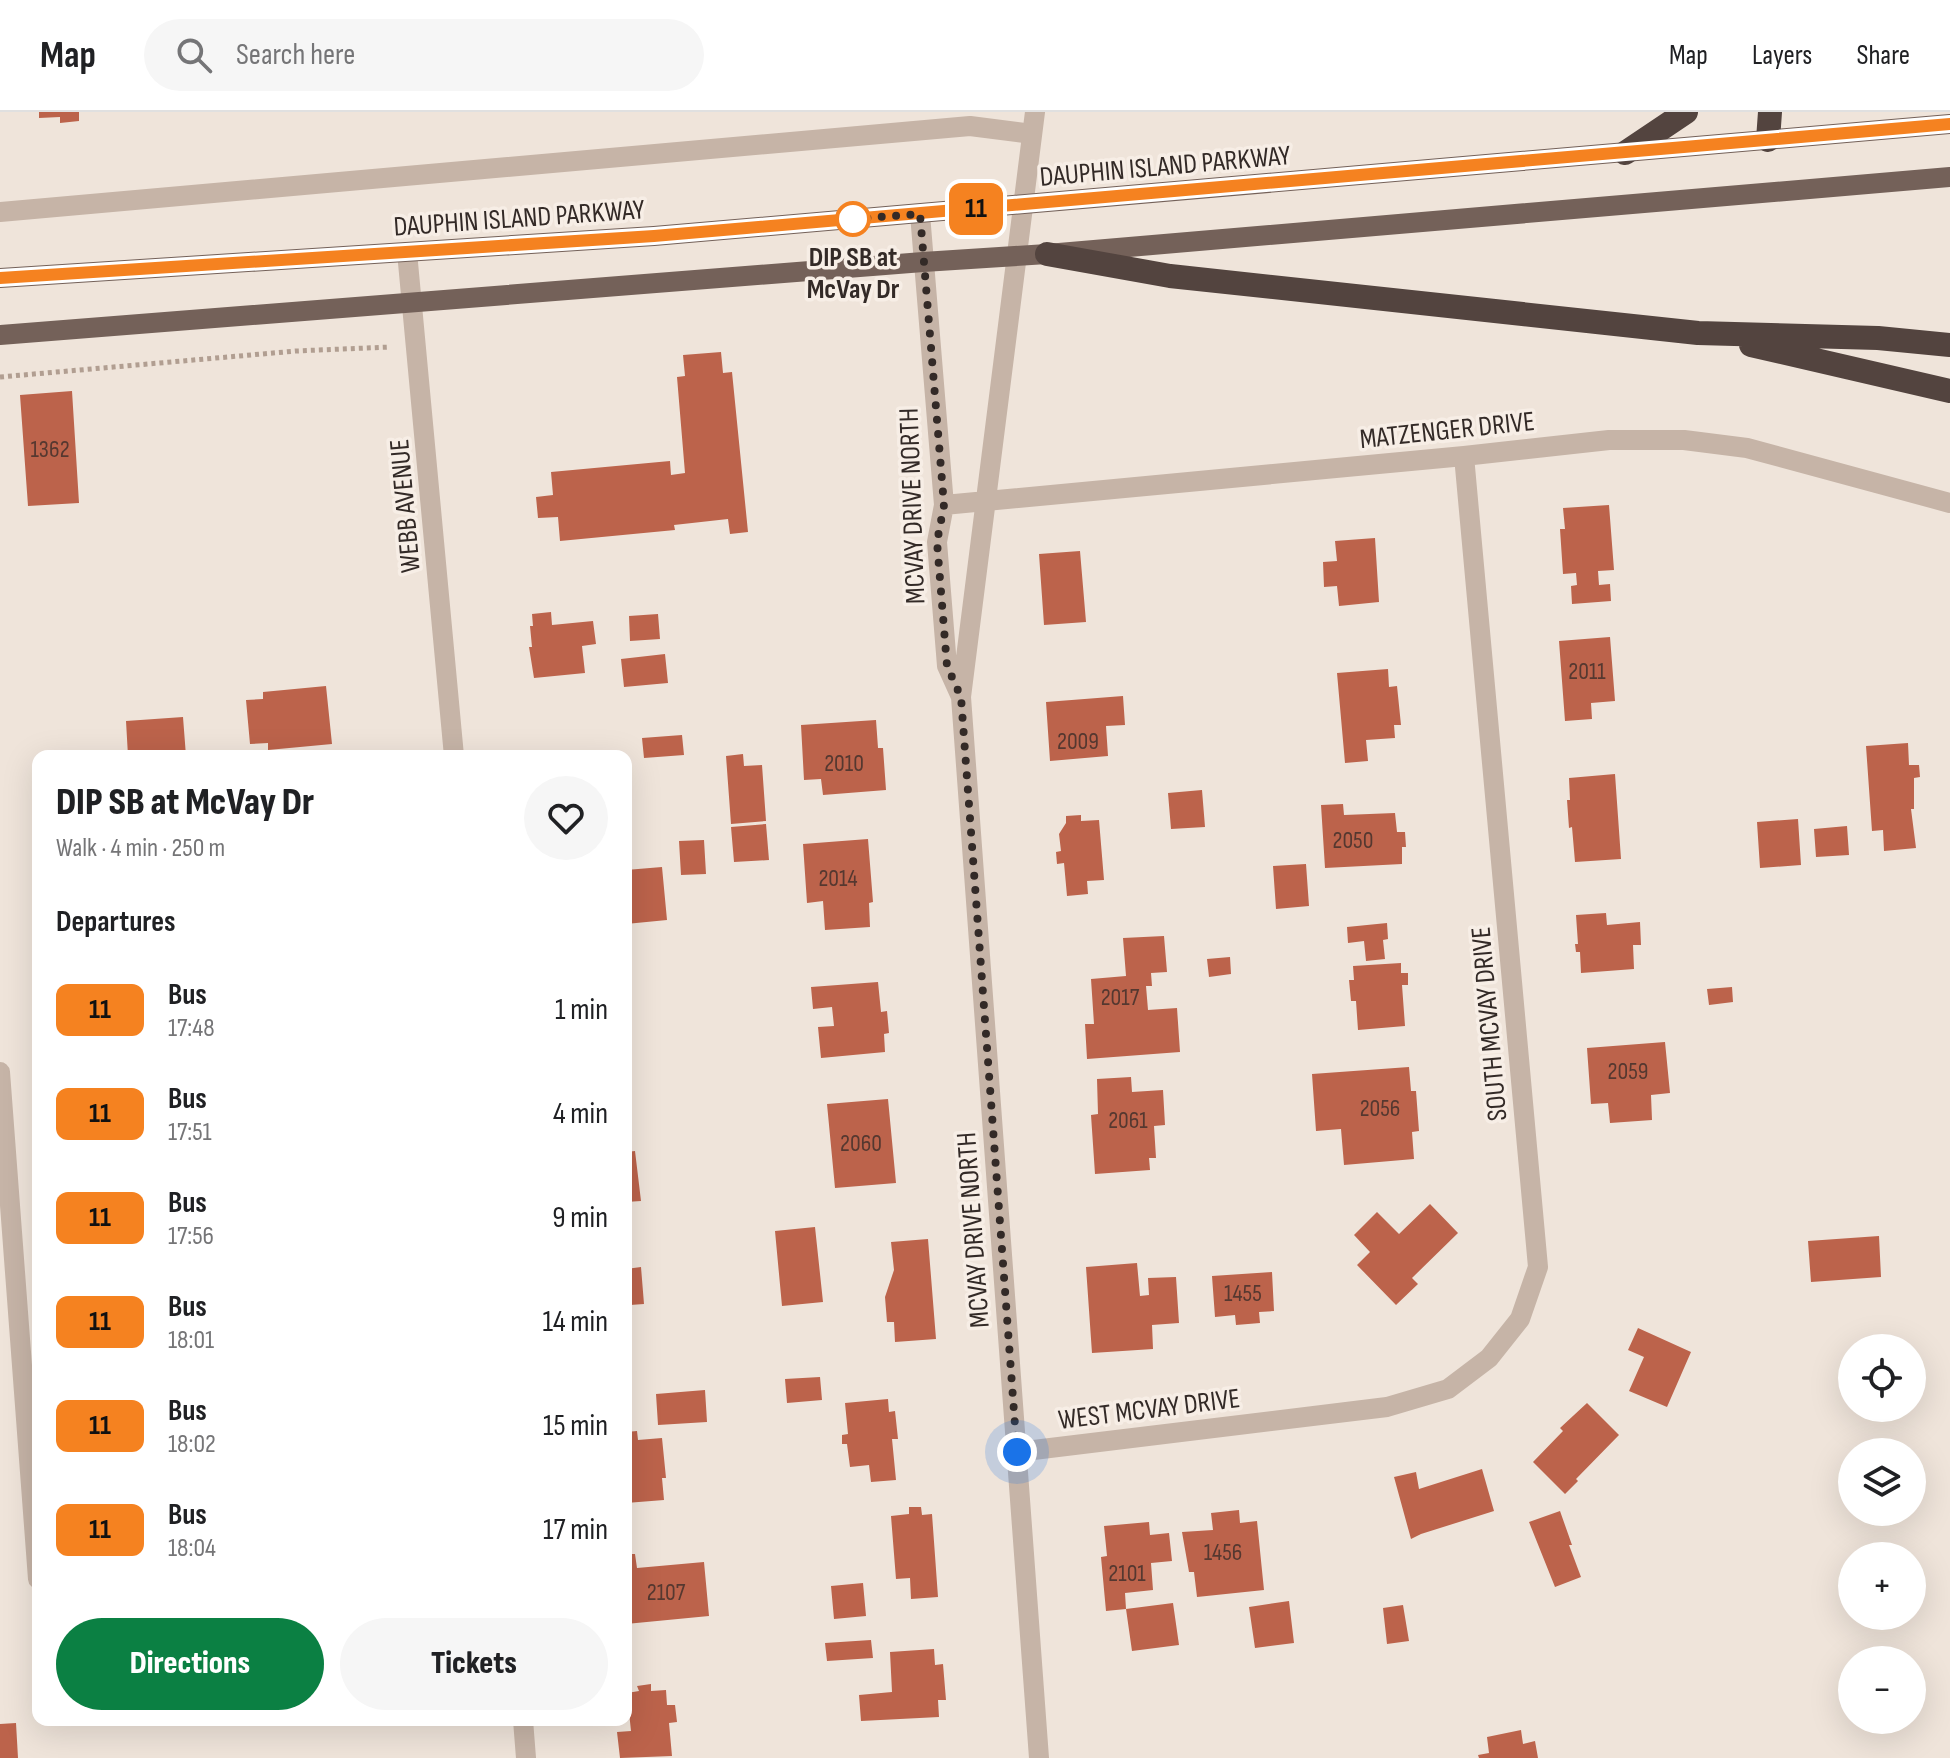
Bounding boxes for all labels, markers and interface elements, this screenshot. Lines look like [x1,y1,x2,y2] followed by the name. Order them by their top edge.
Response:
[144,19,704,91] search box
[40,33,96,78] text: Map
[172,33,216,77] icon: search
[236,37,355,73] text: Search here
[1669,39,1708,72] text: Map
[1752,39,1812,72] text: Layers
[1856,39,1910,72] text: Share
[1038,139,1292,194] street label: DAUPHIN ISLAND PARKWAY
[940,183,1012,235] line badge: 11
[965,192,987,225] text: 11
[393,193,646,244] street label: DAUPHIN ISLAND PARKWAY
[836,202,870,236] marker: DIP SB at McVay Dr
[807,241,900,306] place label: DIP SB at McVay Dr
[1358,405,1536,456] street label: MATZENGER DRIVE
[893,407,932,605] street label: MCVAY DRIVE NORTH
[30,435,70,464] house number: 1362
[383,438,428,574] street label: WEBB AVENUE
[1568,657,1606,686] house number: 2011
[1057,727,1099,756] house number: 2009
[824,749,864,778] house number: 2010
[524,776,608,860] button: heart
[56,780,314,825] text: DIP SB at McVay Dr
[1333,826,1373,855] house number: 2050
[56,833,225,864] text: Walk · 4 min · 250 m
[818,864,858,893] house number: 2014
[56,904,176,940] text: Departures
[1465,925,1514,1123] street label: SOUTH MCVAY DRIVE
[168,977,207,1013] text: Bus
[1101,983,1140,1012] house number: 2017
[555,992,608,1028] text: 1 min
[89,993,111,1026] text: 11
[168,1013,215,1044] text: 17:48
[1608,1057,1648,1086] house number: 2059
[168,1081,207,1117] text: Bus
[1360,1094,1400,1123] house number: 2056
[553,1096,608,1132] text: 4 min
[89,1097,111,1130] text: 11
[1108,1106,1148,1135] house number: 2061
[168,1117,212,1148] text: 17:51
[840,1129,882,1158] house number: 2060
[950,1131,997,1329] street label: MCVAY DRIVE NORTH
[168,1185,207,1221] text: Bus
[552,1200,608,1236] text: 9 min
[89,1201,111,1234] text: 11
[168,1221,214,1252] text: 17:56
[1224,1279,1262,1308] house number: 1455
[168,1289,207,1325] text: Bus
[543,1304,608,1340] text: 14 min
[89,1305,111,1338] text: 11
[168,1325,214,1356] text: 18:01
[1838,1334,1926,1734] map controls
[1838,1334,1926,1422] button: locate
[1056,1382,1242,1437] street label: WEST MCVAY DRIVE
[168,1393,207,1429] text: Bus
[543,1408,608,1444] text: 15 min
[89,1409,111,1442] text: 11
[168,1429,216,1460] text: 18:02
[997,1432,1037,1472] your location
[1838,1438,1926,1526] button: layers
[168,1497,207,1533] text: Bus
[543,1512,608,1548] text: 17 min
[89,1513,111,1546] text: 11
[168,1533,216,1564] text: 18:04
[1204,1538,1242,1567] house number: 1456
[1838,1542,1926,1630] button: +
[1108,1559,1146,1588] house number: 2101
[647,1578,686,1607] house number: 2107
[56,1618,324,1710] button: Directions
[340,1618,608,1710] button: Tickets
[1838,1646,1926,1734] button: −

